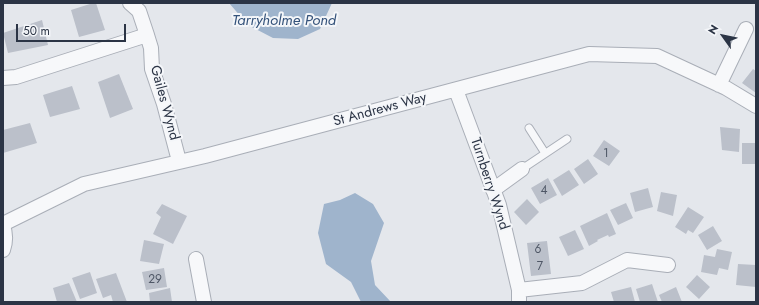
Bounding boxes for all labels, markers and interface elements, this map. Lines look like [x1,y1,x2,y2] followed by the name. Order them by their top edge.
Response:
[232,12,336,30] water label: Tarryholme Pond
[18,16,128,42] scale bar
[703,16,743,56] north arrow
[704,21,722,37] text: N
[23,22,50,40] text: 50 m
[146,64,182,142] street label: Gailes Wynd
[331,89,429,131] street label: St Andrews Way
[466,136,512,232] street label: Turnberry Wynd
[603,147,609,161] house number: 1
[541,184,547,198] house number: 4
[535,243,541,257] house number: 6
[537,260,543,274] house number: 7
[148,273,162,287] house number: 29

